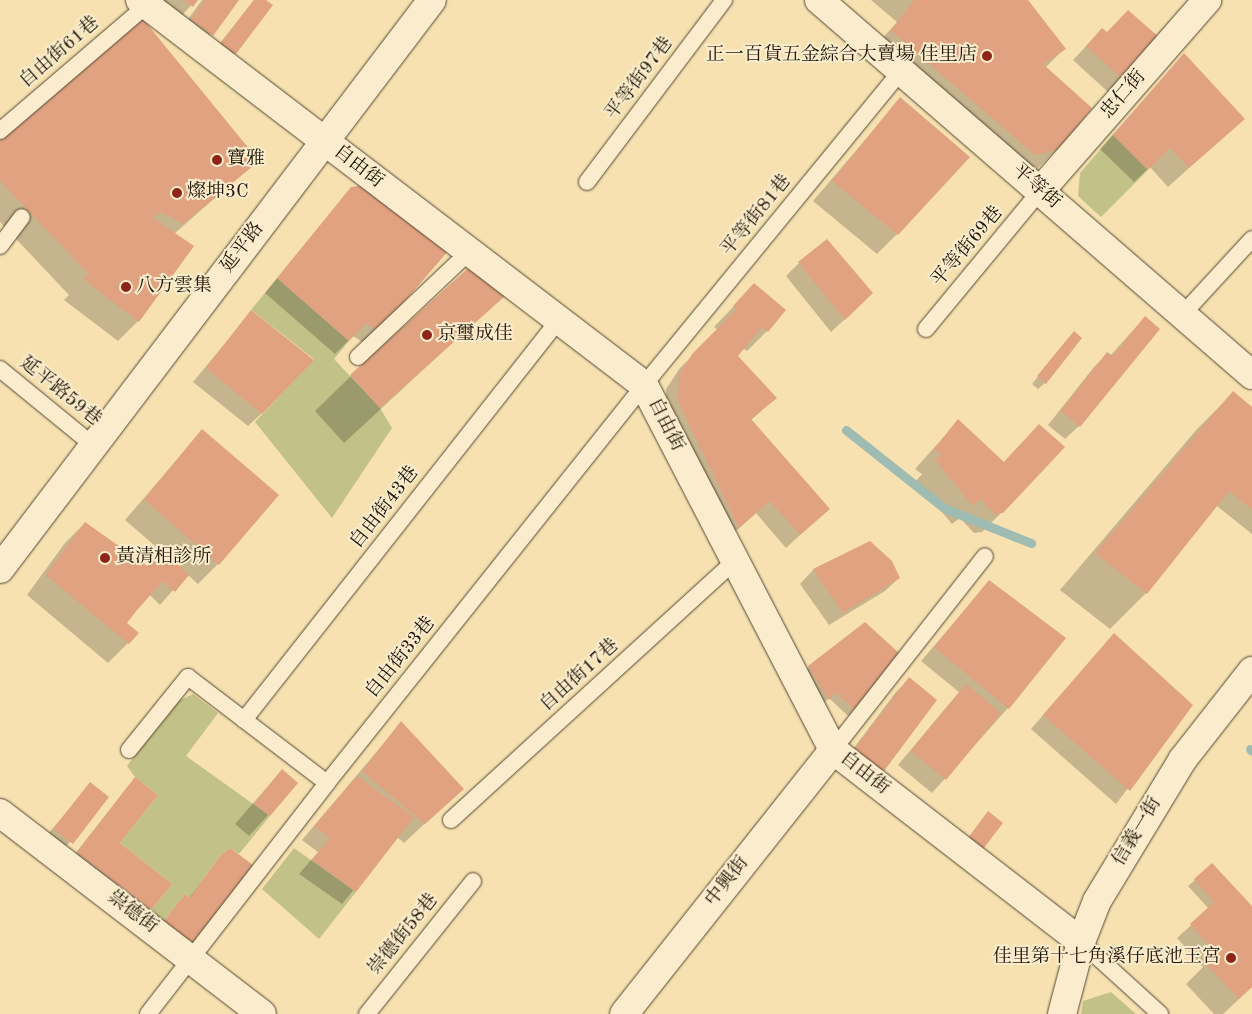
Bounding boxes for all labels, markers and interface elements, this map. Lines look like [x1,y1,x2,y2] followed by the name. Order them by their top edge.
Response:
[16,12,104,94] street label: 自由街61巷
[601,33,679,125] street label: 平等街97巷
[706,45,977,67] place label: 正一百貨五金綜合大賣場 佳里店
[981,50,993,62] marker: 正一百貨五金綜合大賣場 佳里店
[1097,66,1151,124] street label: 忠仁街
[329,140,387,194] street label: 自由街
[227,149,265,171] place label: 寶雅
[211,154,223,166] marker: 寶雅
[1007,160,1065,214] street label: 平等街
[717,171,797,261] street label: 平等街81巷
[187,182,249,204] place label: 燦坤3C
[171,187,183,199] marker: 燦坤3C
[928,202,1008,292] street label: 平等街69巷
[217,218,269,278] street label: 延平路
[136,276,212,298] place label: 八方雲集
[120,281,132,293] marker: 八方雲集
[437,324,513,346] place label: 京璽成佳
[421,329,433,341] marker: 京璽成佳
[15,352,105,432] street label: 延平路59巷
[642,394,688,456] street label: 自由街
[346,462,424,554] street label: 自由街43巷
[116,547,211,569] place label: 黃清相診所
[98,551,112,565] marker: 黃清相診所
[361,613,441,703] street label: 自由街33巷
[536,635,624,717] street label: 自由街17巷
[835,747,893,801] street label: 自由街
[1109,794,1167,870] street label: 信義一街
[701,853,755,911] street label: 中興街
[102,887,162,939] street label: 祟德街
[364,890,444,980] street label: 崇德街58巷
[993,947,1221,969] place label: 佳里第十七角溪仔底池王宮
[1225,952,1237,964] marker: 佳里第十七角溪仔底池王宮

